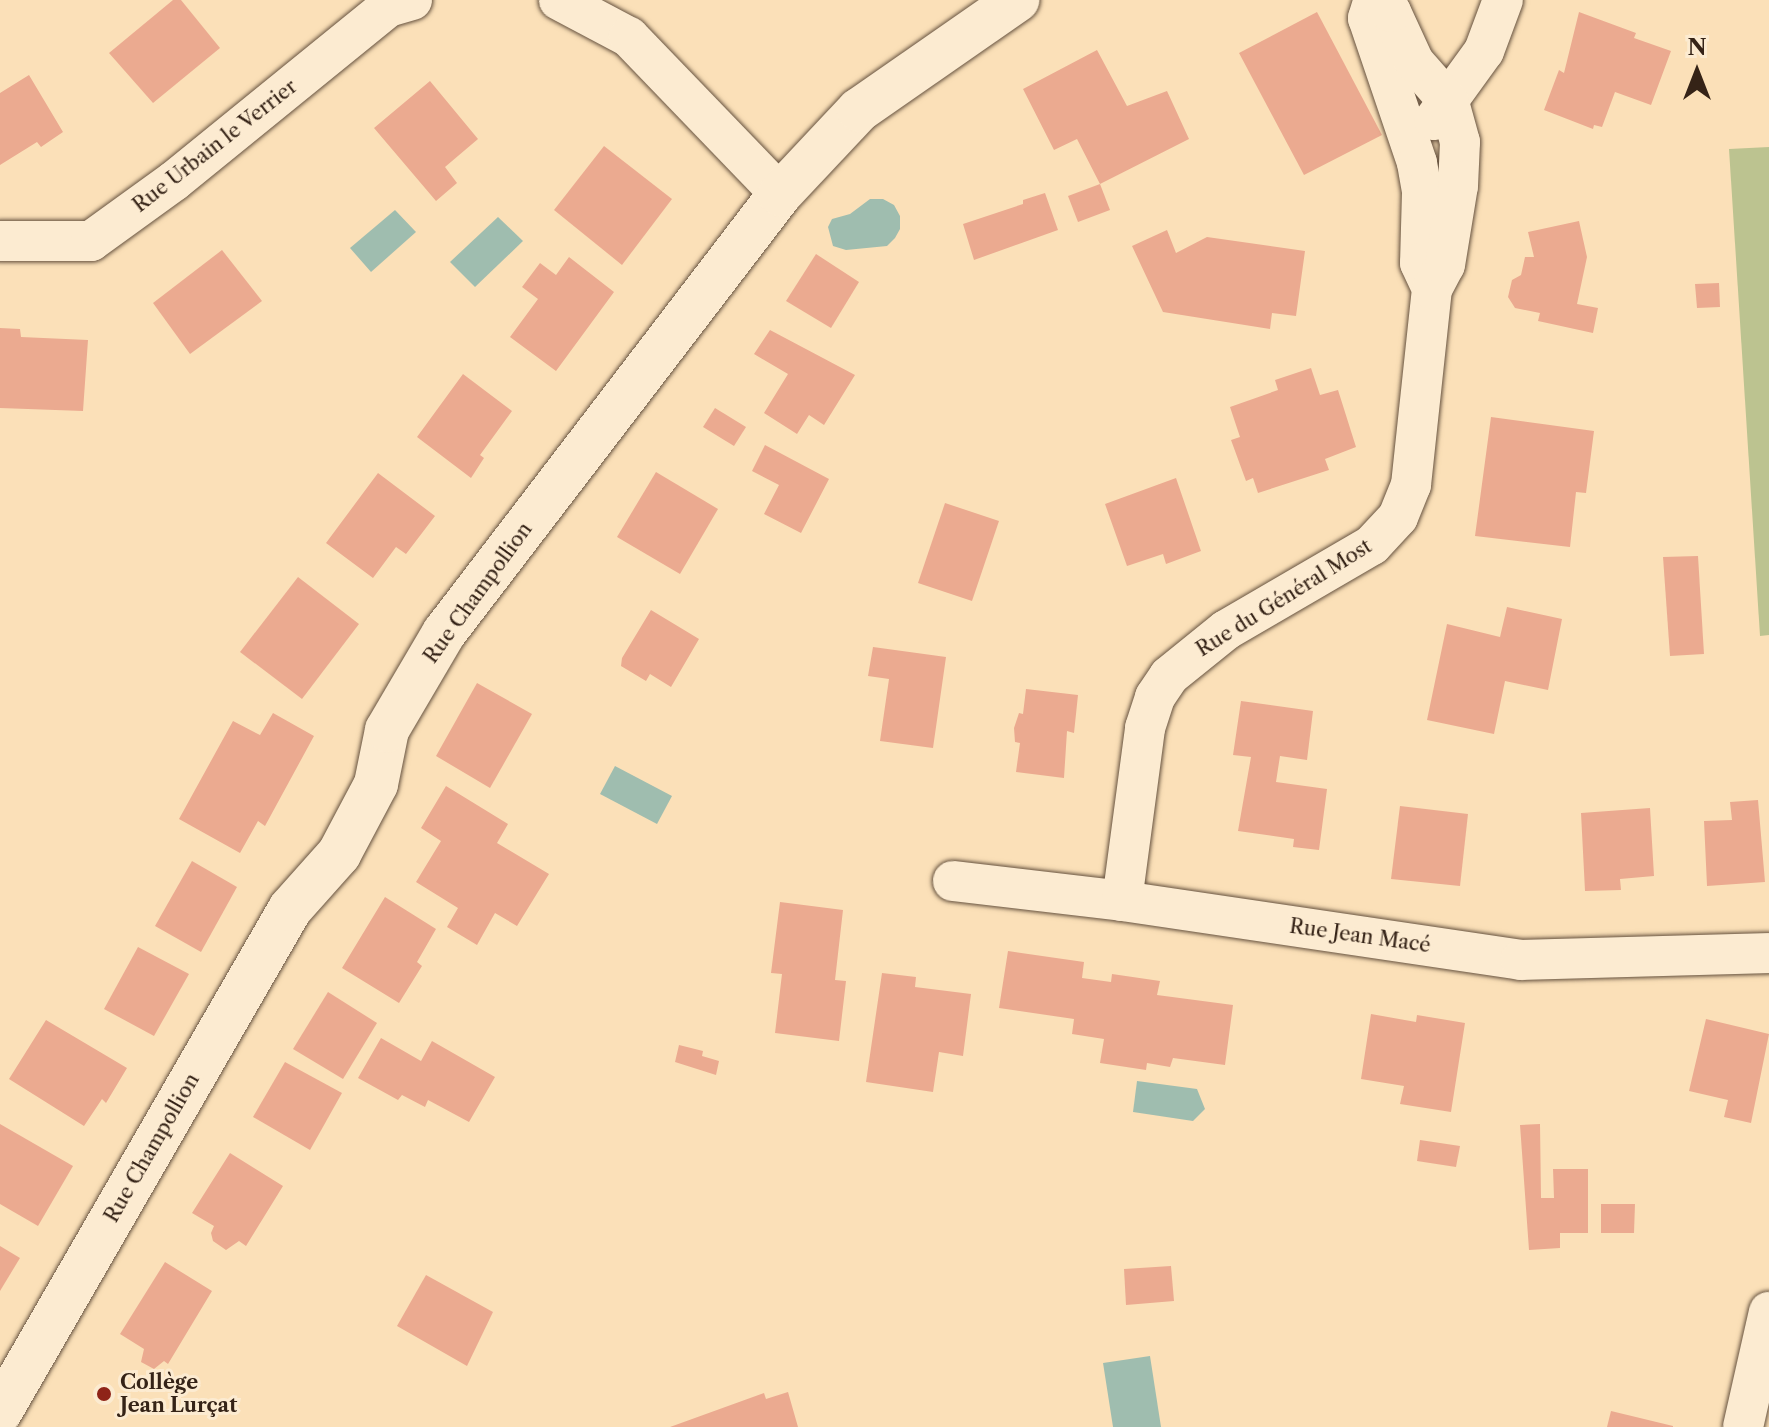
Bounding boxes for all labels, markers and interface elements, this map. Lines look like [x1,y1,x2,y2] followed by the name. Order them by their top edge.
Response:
[1657,32,1737,112] north arrow
[1687,34,1707,61] text: N
[128,74,302,218] street label: Rue Urbain le Verrier
[419,518,537,668] street label: Rue Champollion
[1192,534,1376,662] street label: Rue du Général Most
[1288,914,1432,958] street label: Rue Jean Macé
[100,1069,204,1227] street label: Rue Champollion
[120,1370,237,1417] place label: Collège Jean Lurçat
[95,1385,113,1403] marker: Collège Jean Lurçat

